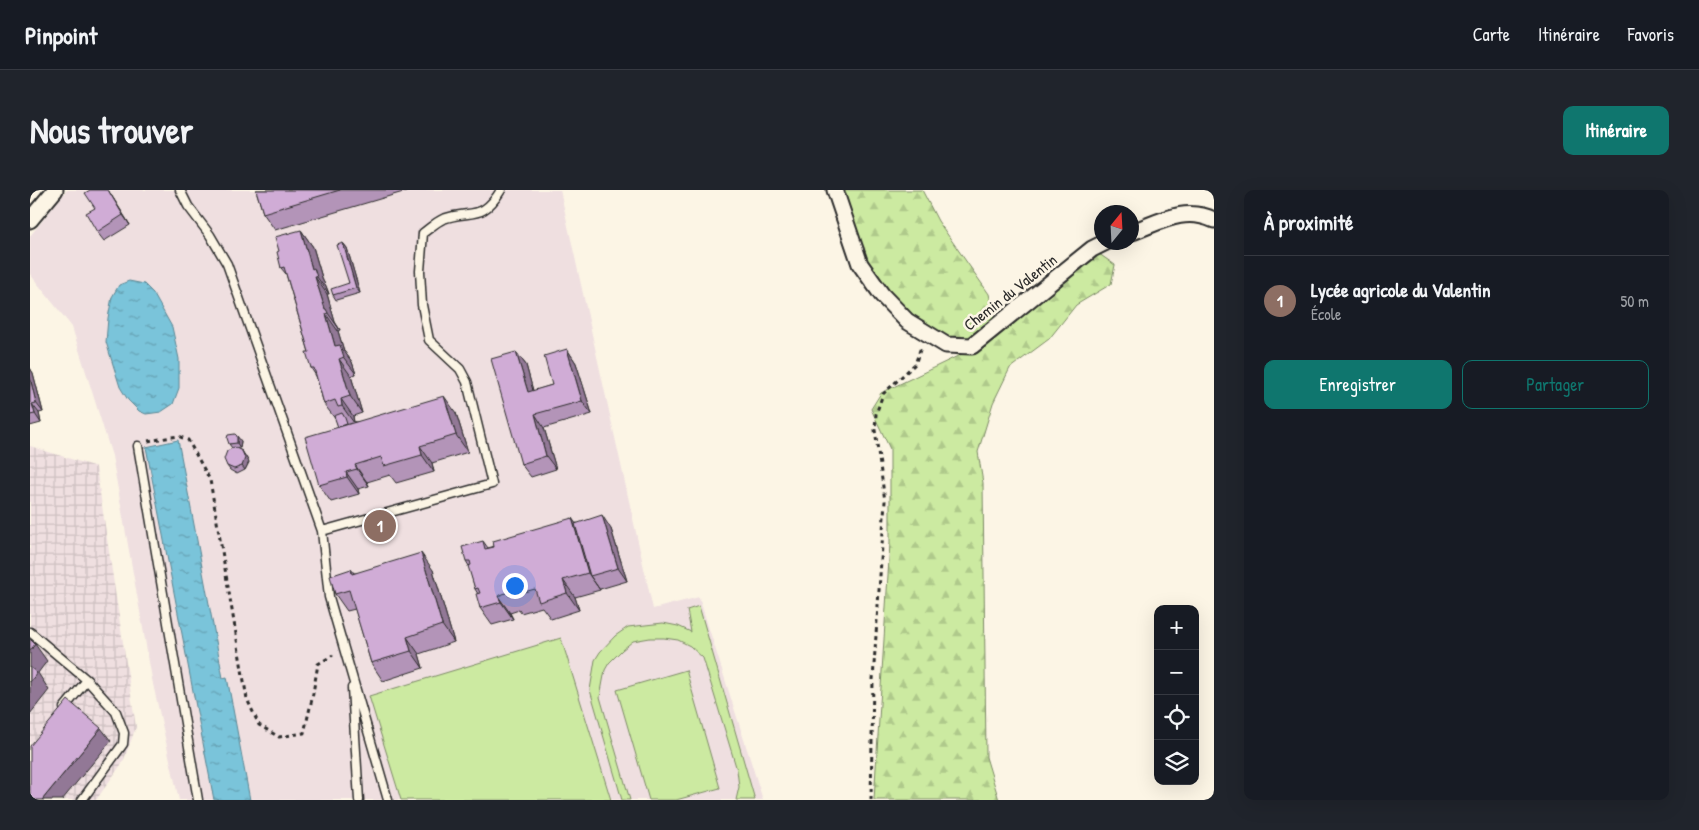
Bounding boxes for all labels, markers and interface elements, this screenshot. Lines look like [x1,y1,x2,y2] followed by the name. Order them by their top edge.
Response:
[25,19,97,51] text: Pinpoint
[1473,22,1510,47] text: Carte
[1538,22,1600,47] text: Itinéraire
[1628,22,1674,47] text: Favoris
[1563,106,1669,155] button: Itinéraire
[30,107,193,154] text: Nous trouver
[1094,205,1139,250] north arrow
[1264,208,1353,237] text: À proximité
[959,249,1061,335] street label: Chemin du Valentin
[1311,277,1491,303] text: Lycée agricole du Valentin
[1277,290,1283,312] text: 1
[1621,290,1649,312] text: 50 m
[1311,303,1341,325] text: École
[1264,360,1452,409] button: Enregistrer
[1462,360,1649,409] button: Partager
[364,507,396,545] pin: 1
[502,573,528,599] your location
[1154,605,1199,785] map controls
[1154,605,1199,650] button: +
[1154,650,1199,695] button: −
[1154,695,1199,740] button: locate
[1154,740,1199,785] button: layers

